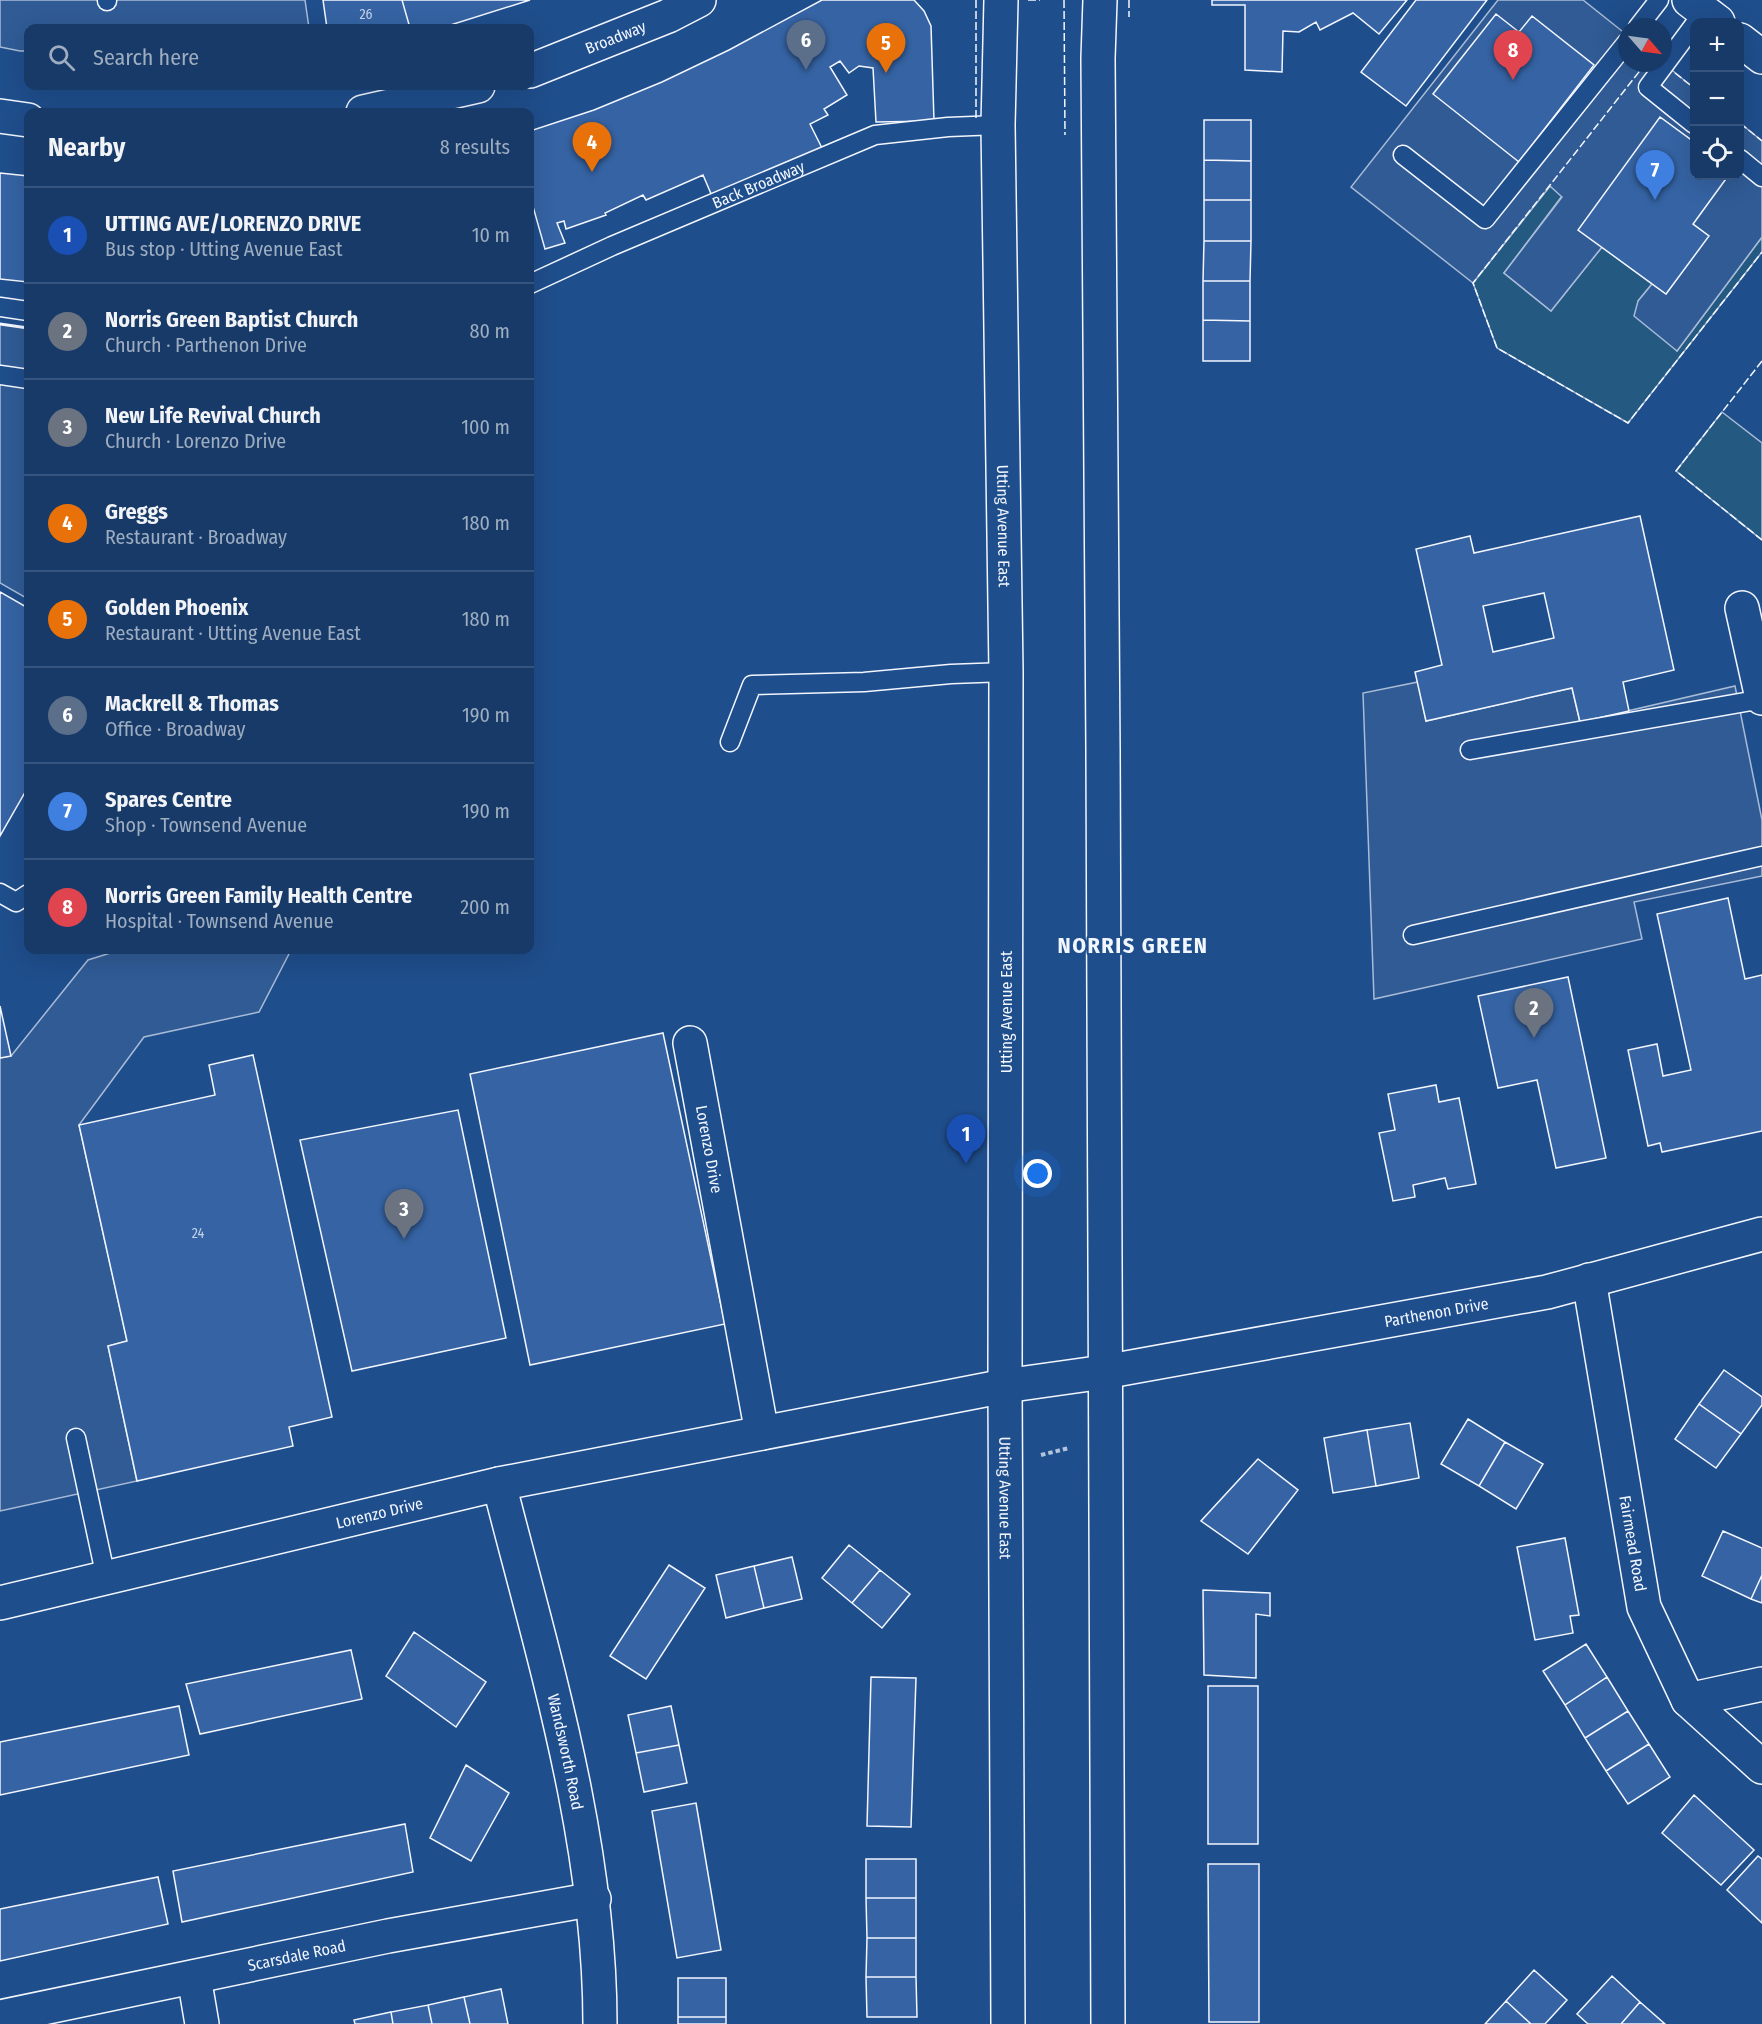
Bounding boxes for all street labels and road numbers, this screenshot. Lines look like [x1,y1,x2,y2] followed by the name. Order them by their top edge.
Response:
[582,16,649,58] street label: Broadway
[709,156,808,212] street label: Back Broadway
[993,464,1014,588] street label: Utting Avenue East
[997,950,1016,1073] street label: Utting Avenue East
[692,1104,727,1195] street label: Lorenzo Drive
[1383,1293,1490,1331] street label: Parthenon Drive
[996,1437,1015,1560] street label: Utting Avenue East
[334,1493,425,1532] street label: Lorenzo Drive
[1616,1494,1651,1593] street label: Fairmead Road
[544,1692,588,1811] street label: Wandsworth Road
[246,1936,347,1975] street label: Scarsdale Road

